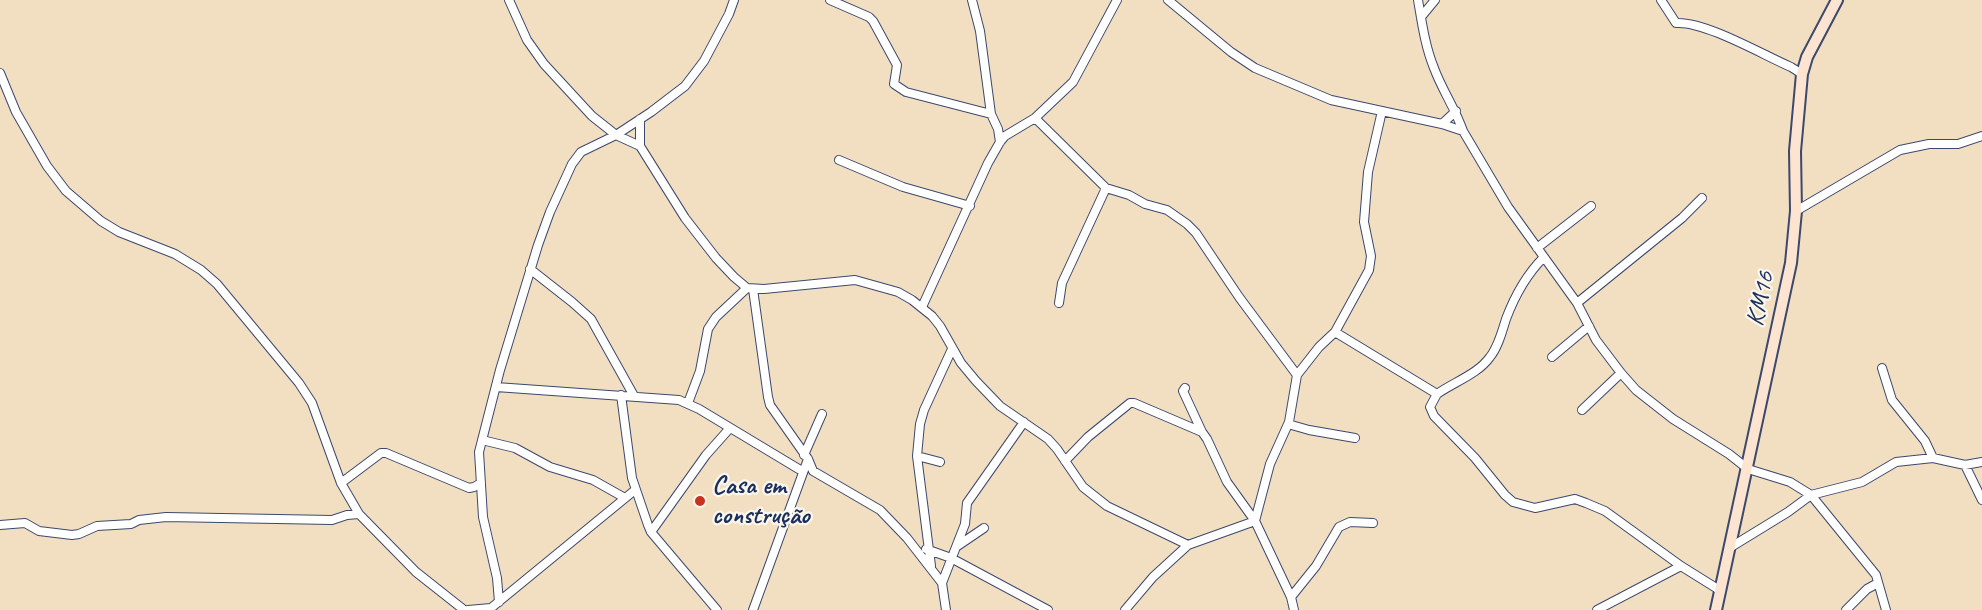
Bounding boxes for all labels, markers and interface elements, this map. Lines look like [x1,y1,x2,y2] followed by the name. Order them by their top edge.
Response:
[1740,269,1782,329] street label: KM16
[712,470,809,532] place label: Casa em construção
[693,494,707,508] marker: Casa em construção

